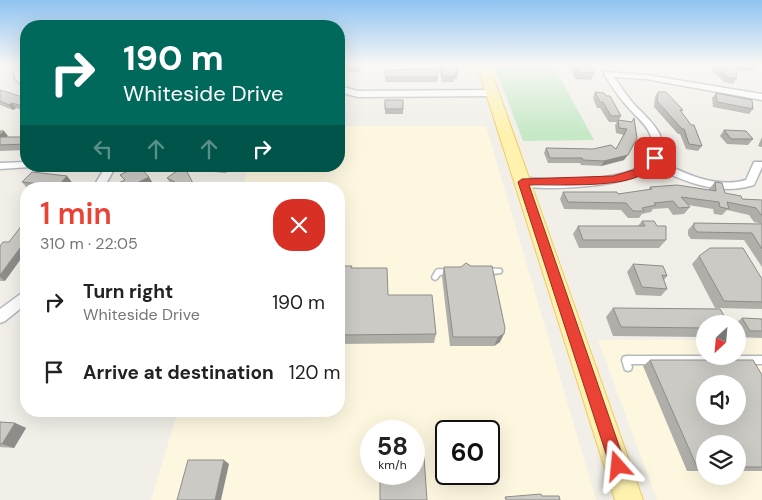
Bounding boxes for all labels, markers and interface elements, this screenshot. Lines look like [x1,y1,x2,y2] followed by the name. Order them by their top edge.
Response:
[123,35,224,81] text: 190 m
[40,40,105,105] icon: right
[123,79,284,108] text: Whiteside Drive
[89,135,117,163] icon: left
[142,135,170,163] icon: ahead
[195,135,223,163] icon: ahead
[248,135,276,163] icon: right
[634,137,676,179] pin
[641,144,669,172] icon: arrive
[40,194,112,233] text: 1 min
[273,199,325,251] button: close
[40,233,138,254] text: 310 m · 22:05
[83,279,173,304] text: Turn right
[40,288,68,316] icon: right
[272,290,325,315] text: 190 m
[83,304,200,325] text: Whiteside Drive
[696,315,746,365] north arrow
[696,315,746,485] map controls
[40,358,68,386] icon: arrive
[83,360,274,385] text: Arrive at destination
[289,360,340,385] text: 120 m
[696,375,746,425] button: sound
[435,420,500,485] speed limit sign: 60
[377,430,408,463] text: 58
[696,435,746,485] button: layers
[591,439,643,491] position arrow
[378,457,407,473] text: km/h

